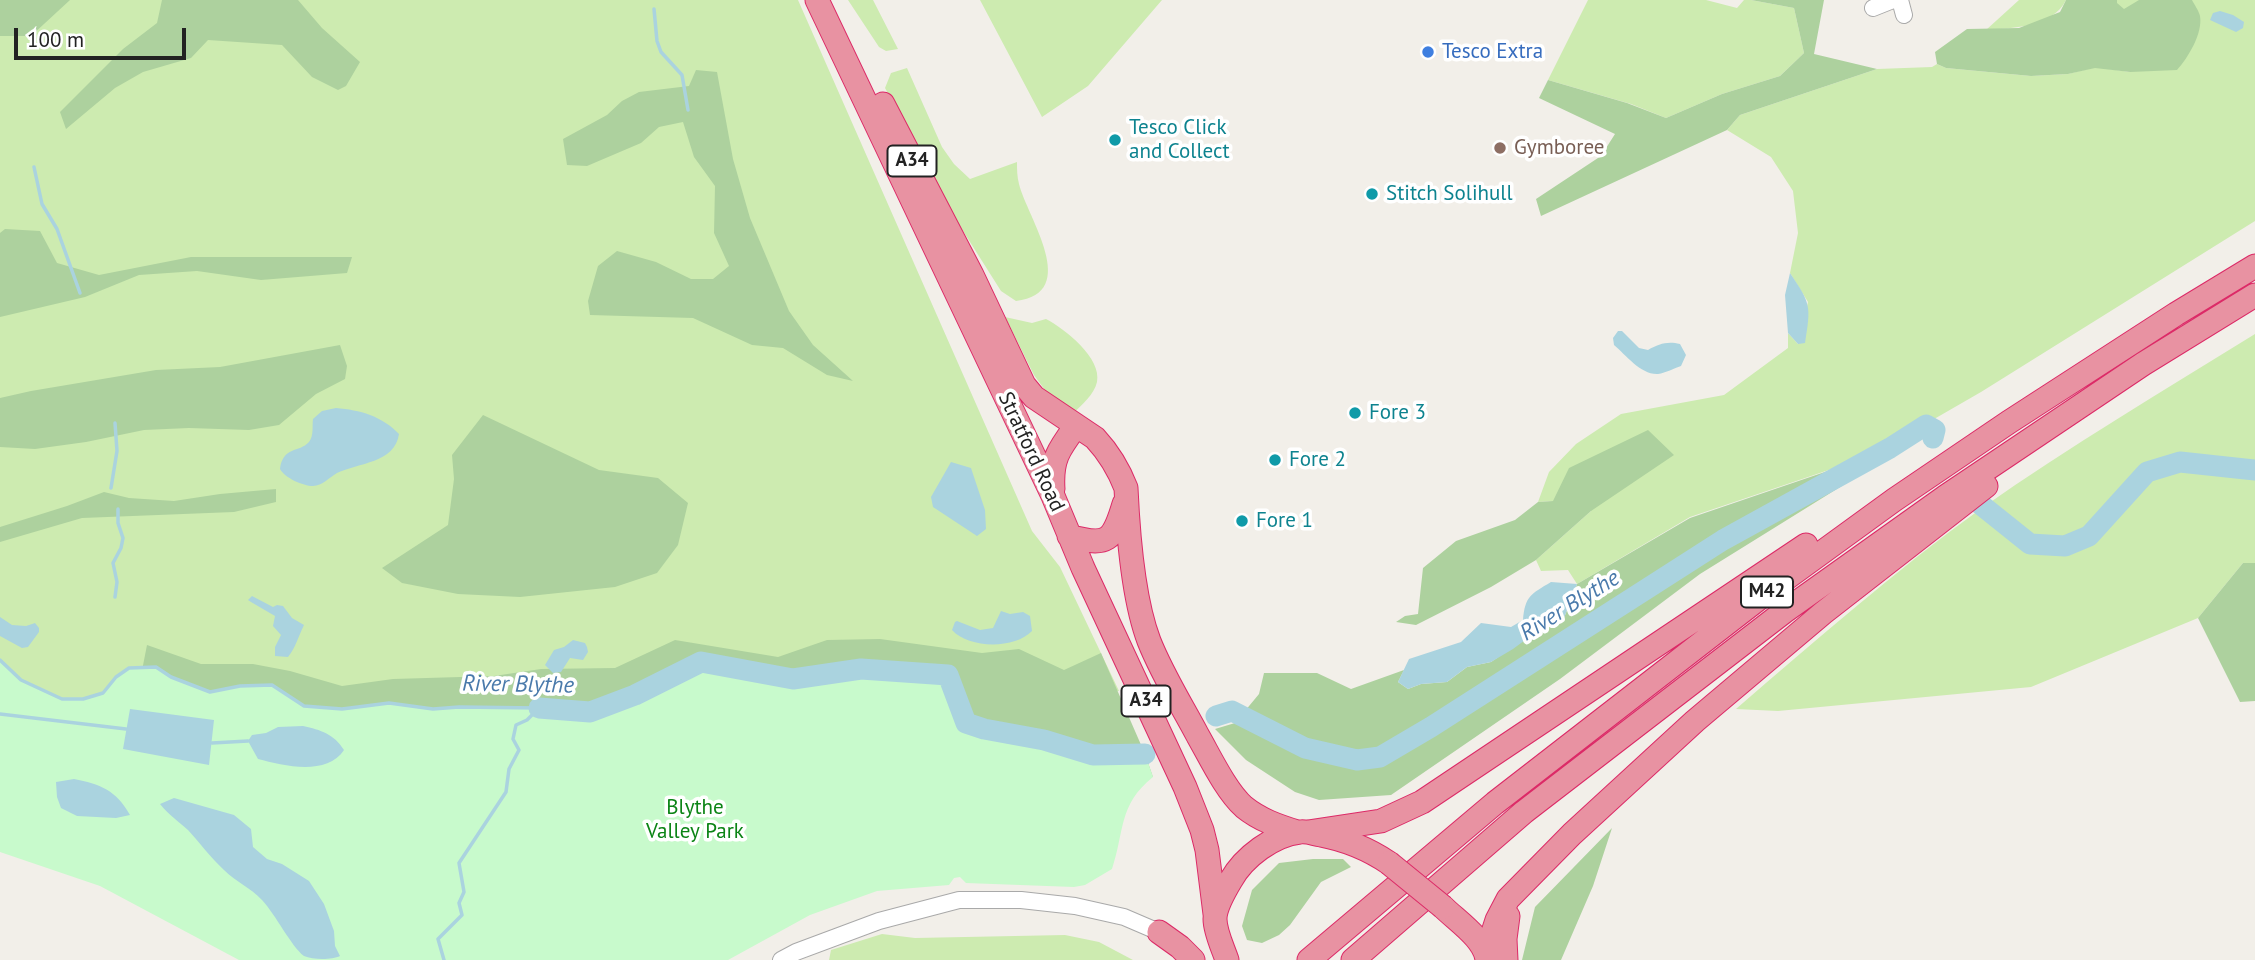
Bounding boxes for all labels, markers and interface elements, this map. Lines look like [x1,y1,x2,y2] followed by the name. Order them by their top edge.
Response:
[18,14,189,58] scale bar
[27,26,84,53] text: 100 m
[1442,39,1543,65] place label: Tesco Extra
[1420,44,1436,60] marker: Tesco Extra
[1129,115,1230,165] place label: Tesco Click and Collect
[1107,132,1123,148] marker: Tesco Click and Collect
[1514,135,1605,161] place label: Gymboree
[1492,140,1508,156] marker: Gymboree
[888,146,936,176] road number: A34
[1386,181,1513,207] place label: Stitch Solihull
[1364,186,1380,202] marker: Stitch Solihull
[992,388,1070,516] street label: Stratford Road
[1369,400,1426,426] place label: Fore 3
[1347,405,1363,421] marker: Fore 3
[1289,447,1346,473] place label: Fore 2
[1267,452,1283,468] marker: Fore 2
[1256,508,1313,534] place label: Fore 1
[1234,513,1250,529] marker: Fore 1
[1515,565,1625,647] water label: River Blythe
[1741,576,1793,608] road number: M42
[462,670,574,700] water label: River Blythe
[1122,686,1170,716] road number: A34
[646,795,744,845] park label: Blythe Valley Park

